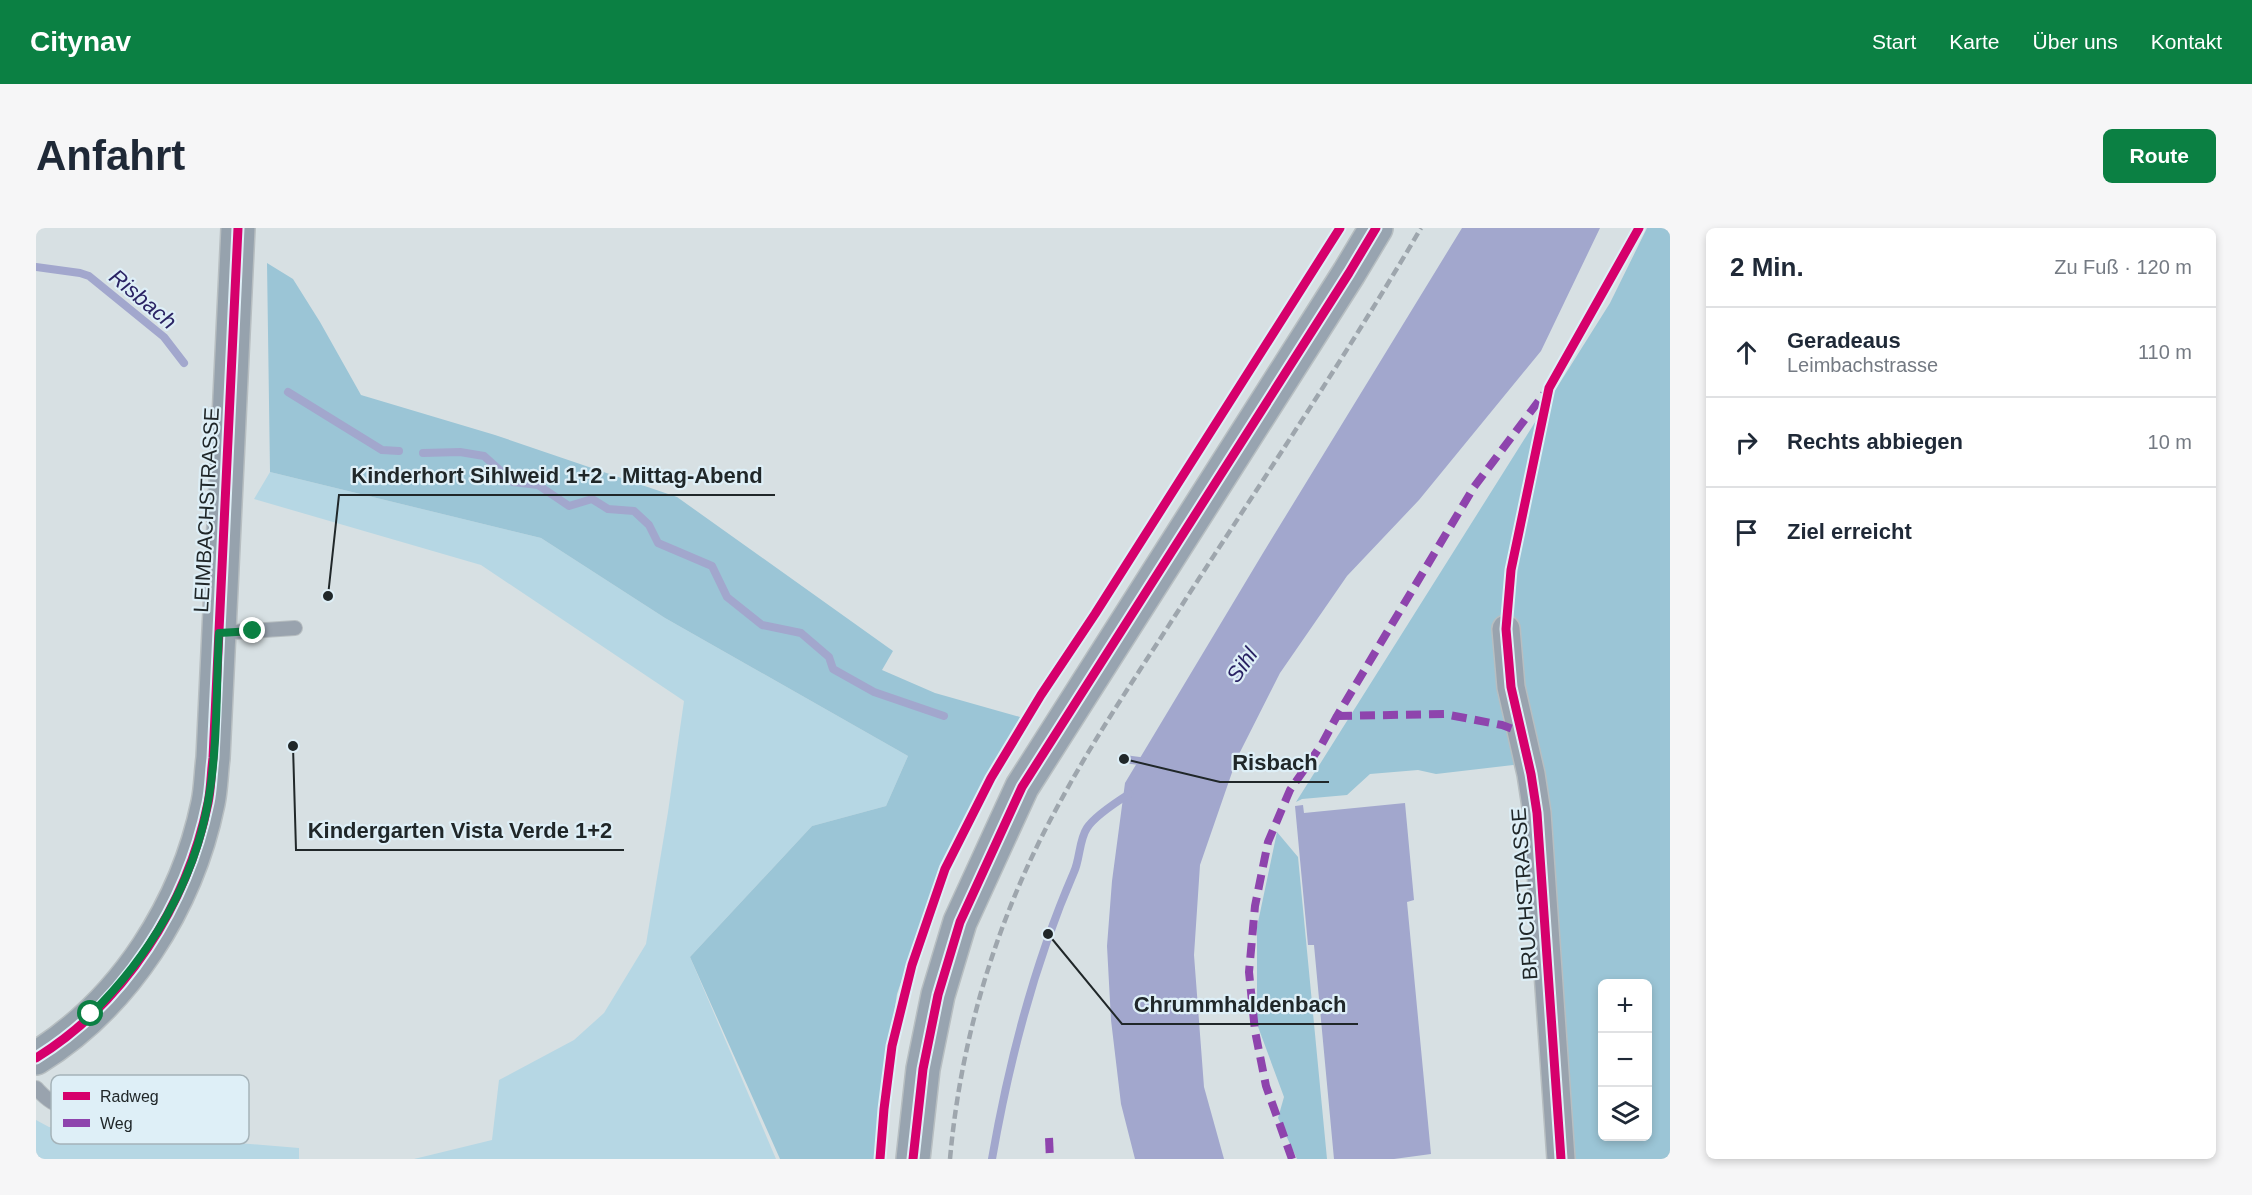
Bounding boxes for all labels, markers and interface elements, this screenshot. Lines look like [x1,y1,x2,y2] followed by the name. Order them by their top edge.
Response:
[30,26,131,57] text: Citynav
[1872,30,1916,53] text: Start
[1949,30,2000,53] text: Karte
[2033,30,2118,53] text: Über uns
[2151,30,2222,53] text: Kontakt
[2103,129,2216,183] button: Route
[36,132,185,179] text: Anfahrt
[1730,252,1804,282] text: 2 Min.
[2054,256,2192,278] text: Zu Fuß · 120 m
[105,264,181,334] water label: Risbach
[1787,328,1901,353] text: Geradeaus
[1730,336,1763,369] icon: ahead
[2138,341,2192,363] text: 110 m
[1787,354,1938,376] text: Leimbachstrasse
[189,407,223,613] street label: LEIMBACHSTRASSE
[1730,426,1763,459] icon: right
[1787,429,1963,454] text: Rechts abbiegen
[2148,431,2192,453] text: 10 m
[339,455,775,495] callout: Kinderhort Sihlweid 1+2 - Mittag-Abend
[351,463,763,488] text: Kinderhort Sihlweid 1+2 - Mittag-Abend
[1730,516,1763,549] icon: arrive
[1787,519,1912,544] text: Ziel erreicht
[239,617,265,643] route end
[1221,642,1263,687] water label: Sihl
[1220,742,1329,782] callout: Risbach
[1232,750,1318,775] text: Risbach
[1507,807,1541,981] street label: BRUCHSTRASSE
[296,810,624,850] callout: Kindergarten Vista Verde 1+2
[308,818,612,843] text: Kindergarten Vista Verde 1+2
[1598,979,1652,1141] map controls
[1598,979,1652,1033] button: +
[1122,984,1358,1024] callout: Chrummhaldenbach
[1134,992,1346,1017] text: Chrummhaldenbach
[77,1000,103,1026] route start
[1598,1033,1652,1087] button: −
[51,1075,249,1144] legend
[1598,1087,1652,1141] button: layers
[100,1088,159,1105] text: Radweg
[100,1115,133,1132] text: Weg

